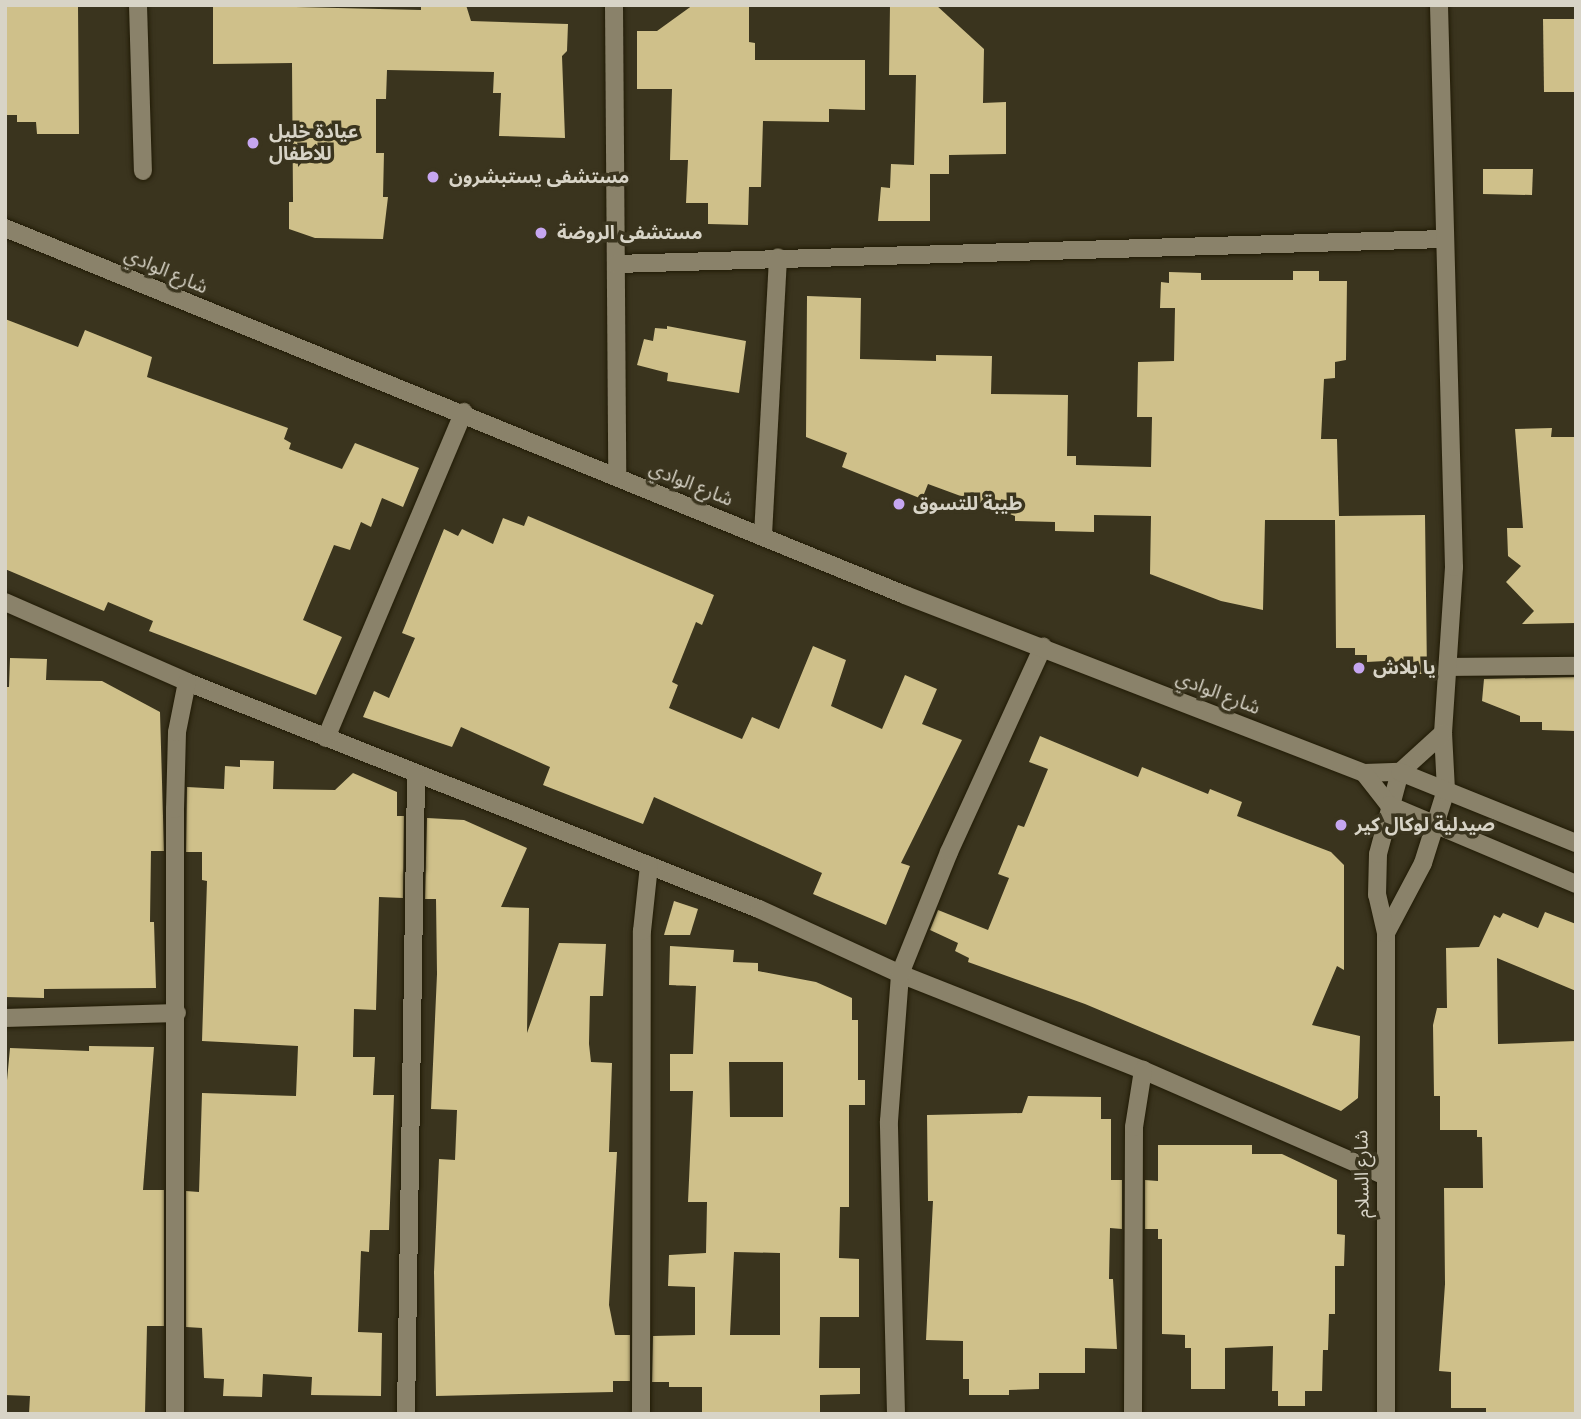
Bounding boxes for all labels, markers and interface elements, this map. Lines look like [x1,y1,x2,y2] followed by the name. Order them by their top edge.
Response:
[269,121,358,165] place label: عيادة خليل للاطفال
[243,133,263,153] marker: عيادة خليل للاطفال
[449,166,629,188] place label: مستشفى يستبشرون
[423,167,443,187] marker: مستشفى يستبشرون
[557,222,703,244] place label: مستشفى الروضة
[531,223,551,243] marker: مستشفى الروضة
[121,243,211,299] street label: شارع الوادي
[646,457,736,511] street label: شارع الوادي
[913,493,1023,515] place label: طيبة للتسوق
[891,496,907,512] marker: طيبة للتسوق
[1373,657,1436,679] place label: يا بلاش
[1351,660,1367,676] marker: يا بلاش
[1173,667,1263,719] street label: شارع الوادي
[1355,814,1495,836] place label: صيدلية لوكال كير
[1333,817,1349,833] marker: صيدلية لوكال كير
[1350,1130,1374,1218] street label: شارع السلام

